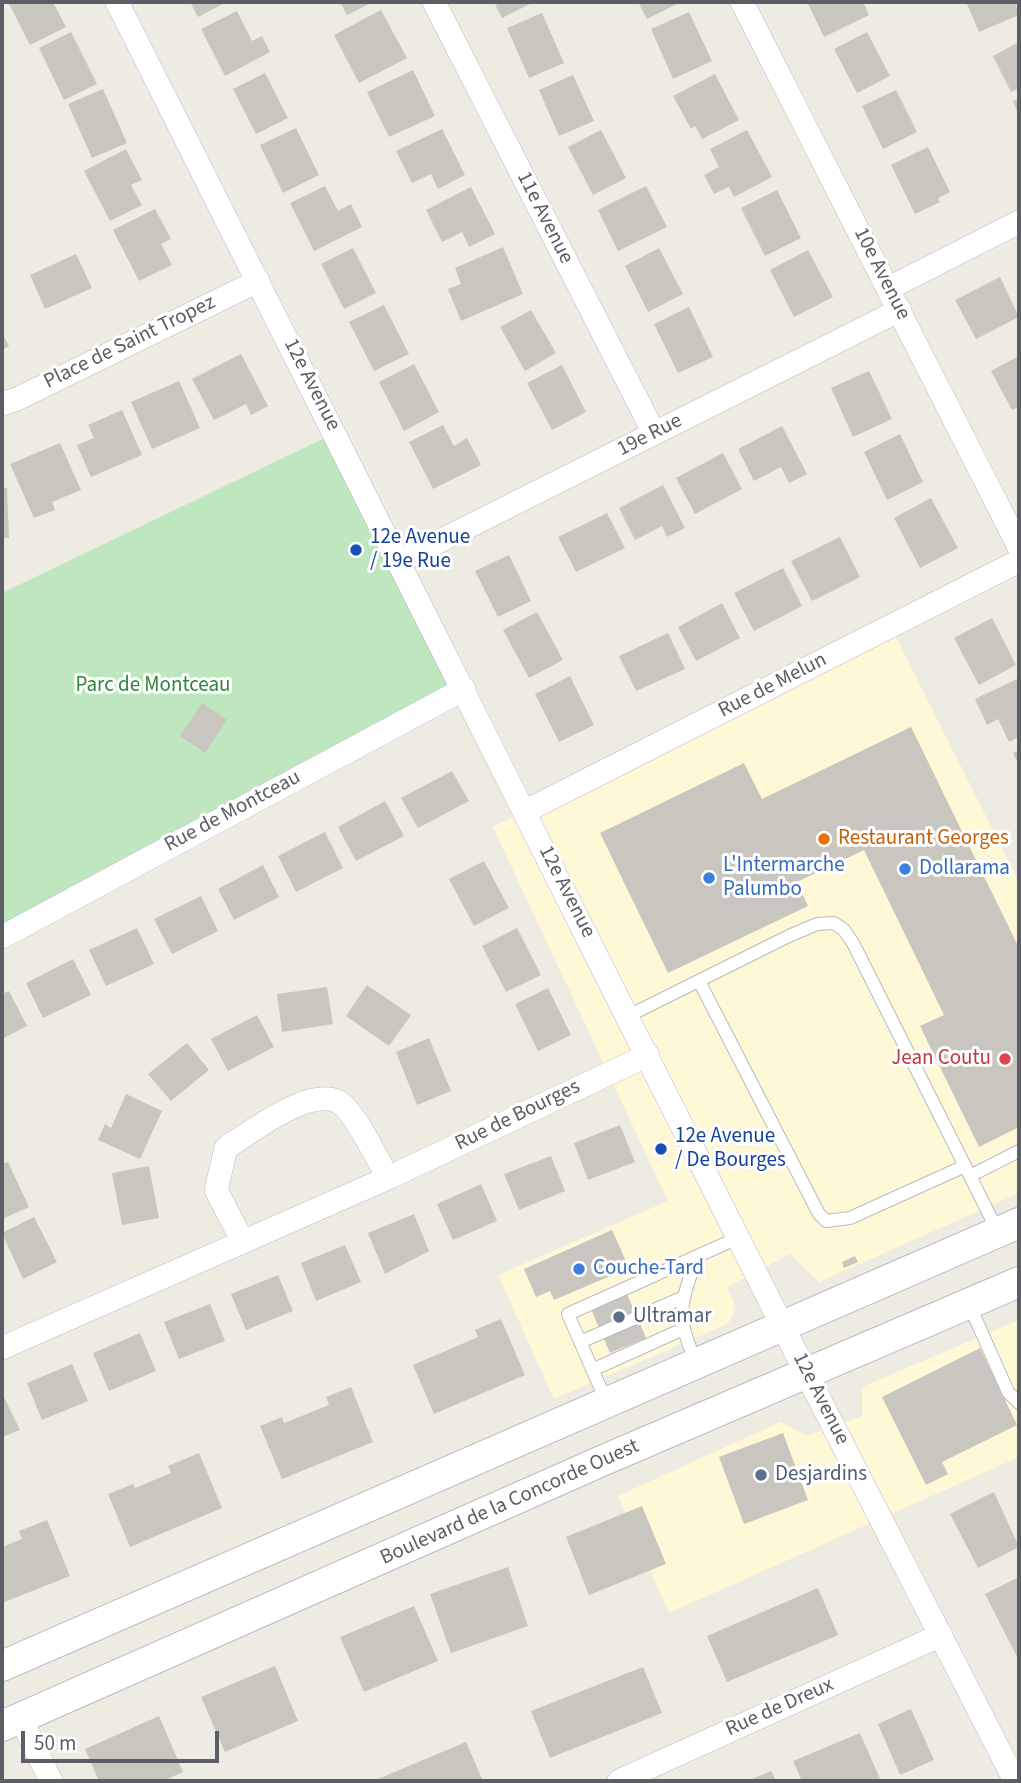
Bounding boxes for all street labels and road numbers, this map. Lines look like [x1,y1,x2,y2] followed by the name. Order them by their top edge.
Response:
[510,168,578,268] street label: 11e Avenue
[847,224,915,324] street label: 10e Avenue
[40,291,220,395] street label: Place de Saint Tropez
[277,335,345,435] street label: 12e Avenue
[613,409,687,463] street label: 19e Rue
[715,648,831,724] street label: Rue de Melun
[161,766,305,858] street label: Rue de Montceau
[532,842,600,942] street label: 12e Avenue
[451,1075,585,1157] street label: Rue de Bourges
[786,1349,854,1449] street label: 12e Avenue
[377,1434,643,1572] street label: Boulevard de la Concorde Ouest
[722,1673,838,1743] street label: Rue de Dreux

